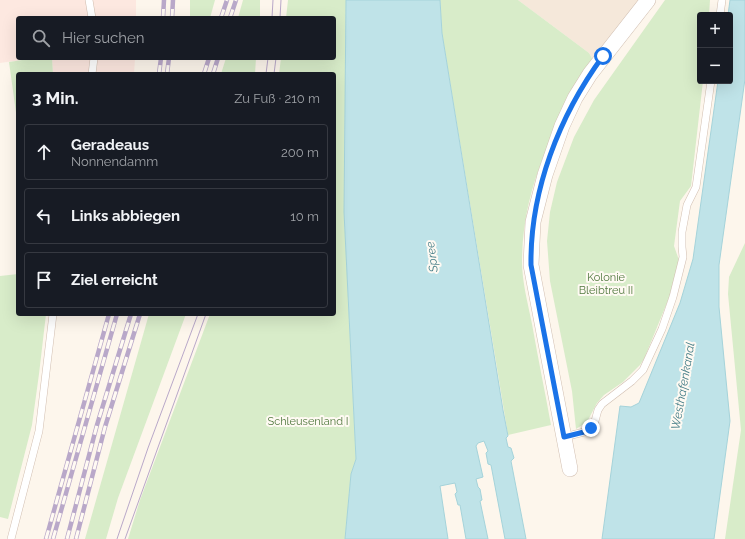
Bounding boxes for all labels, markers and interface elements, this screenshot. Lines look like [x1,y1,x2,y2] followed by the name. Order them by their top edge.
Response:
[697,12,733,84] map controls
[697,12,733,48] button: +
[16,16,336,60] search box
[30,27,52,49] icon: search
[62,29,145,47] text: Hier suchen
[594,47,612,65] route start
[697,48,733,84] button: −
[32,88,79,108] text: 3 Min.
[234,91,320,106] text: Zu Fuß · 210 m
[71,136,149,154] text: Geradeaus
[33,141,55,163] icon: ahead
[281,145,319,160] text: 200 m
[71,154,158,169] text: Nonnendamm
[33,205,55,227] icon: left
[71,207,180,225] text: Links abbiegen
[290,209,319,224] text: 10 m
[423,240,441,274] water label: Spree
[33,269,55,291] icon: arrive
[71,271,158,289] text: Ziel erreicht
[579,271,633,297] park label: Kolonie Bleibtreu II
[668,341,698,431] water label: Westhafenkanal
[267,415,349,428] park label: Schleusenland I
[582,419,600,437] route end

